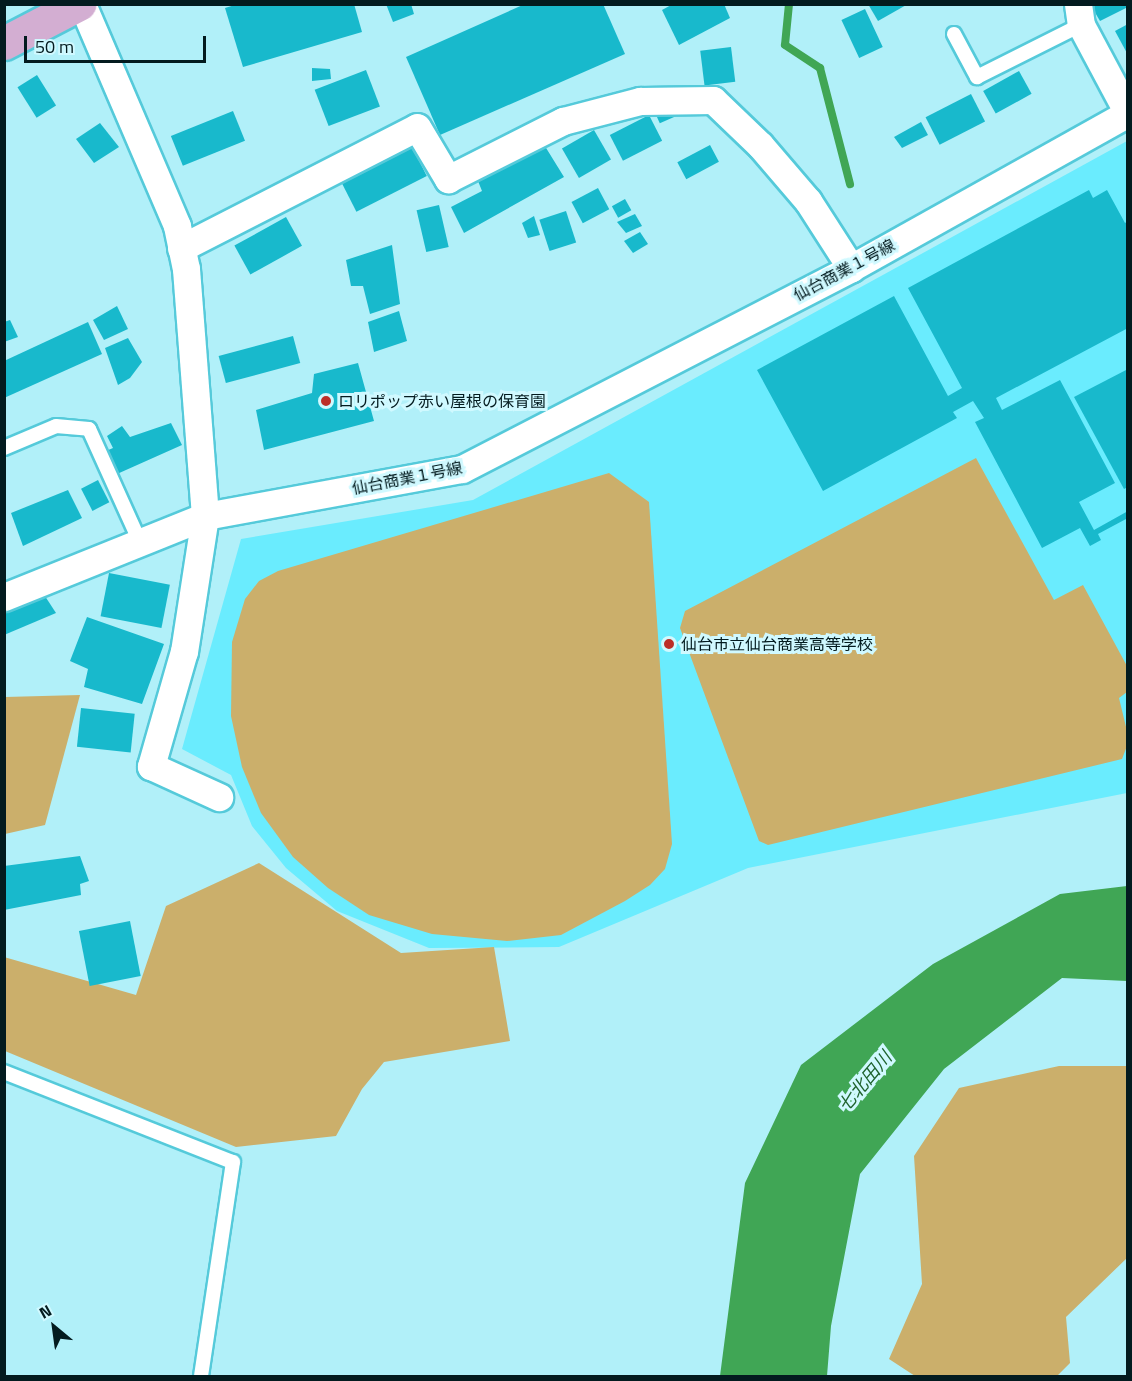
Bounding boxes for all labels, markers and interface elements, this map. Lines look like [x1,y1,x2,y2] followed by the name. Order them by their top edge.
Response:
[27,24,208,62] scale bar
[35,33,74,60] text: 50 m
[790,235,898,305] street label: 仙台商業１号線
[338,391,546,411] place label: ロリポップ赤い屋根の保育園
[319,394,333,408] marker: ロリポップ赤い屋根の保育園
[350,458,464,498] street label: 仙台商業１号線
[681,634,873,654] place label: 仙台市立仙台商業高等学校
[662,637,676,651] marker: 仙台市立仙台商業高等学校
[834,1047,896,1117] water label: 七北田川
[24,1297,84,1357] north arrow
[35,1298,56,1324] text: N

